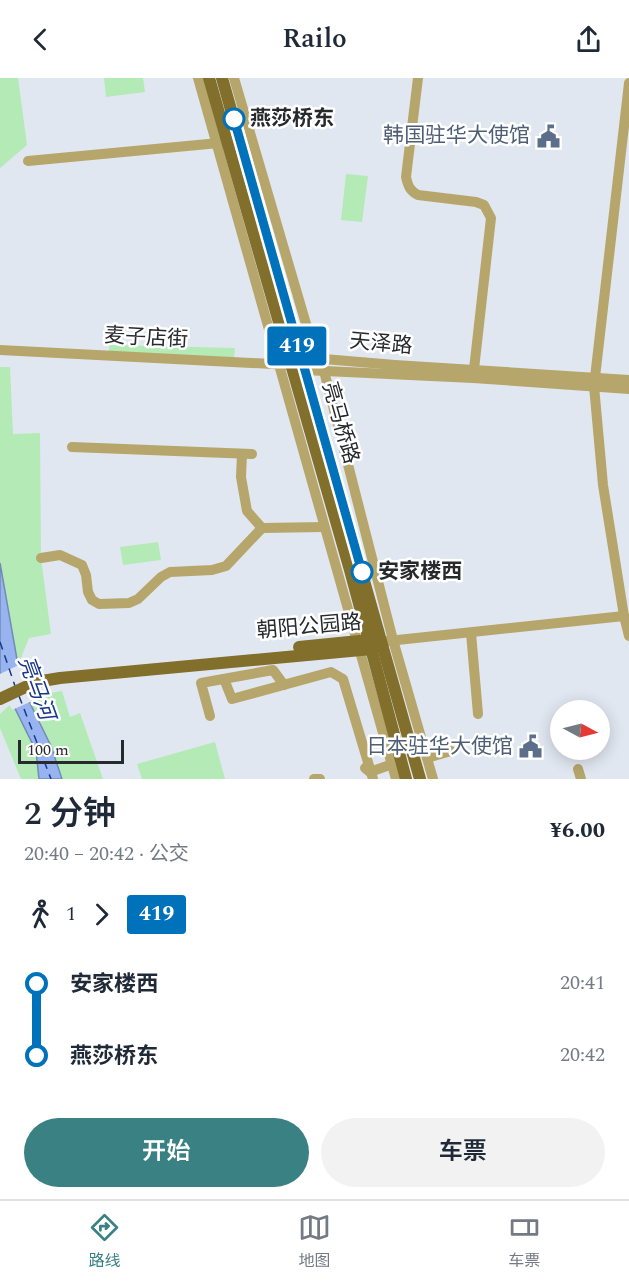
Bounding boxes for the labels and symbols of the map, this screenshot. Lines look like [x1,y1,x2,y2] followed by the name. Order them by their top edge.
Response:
[250,103,334,135] place label: 燕莎桥东
[223,108,245,130] marker: 燕莎桥东
[383,120,530,152] place label: 韩国驻华大使馆
[535,123,561,149] public building icon: 韩国驻华大使馆
[103,320,189,356] street label: 麦子店街
[348,325,414,363] street label: 天泽路
[262,326,332,366] line badge: 419
[313,378,367,468] street label: 亮马桥路
[378,556,462,588] place label: 安家楼西
[351,561,373,583] marker: 安家楼西
[255,606,363,648] street label: 朝阳公园路
[9,651,64,728] water label: 亮马河
[550,700,610,760] north arrow
[366,731,513,763] place label: 日本驻华大使馆
[518,734,544,760] public building icon: 日本驻华大使馆
[18,737,124,764] scale bar

